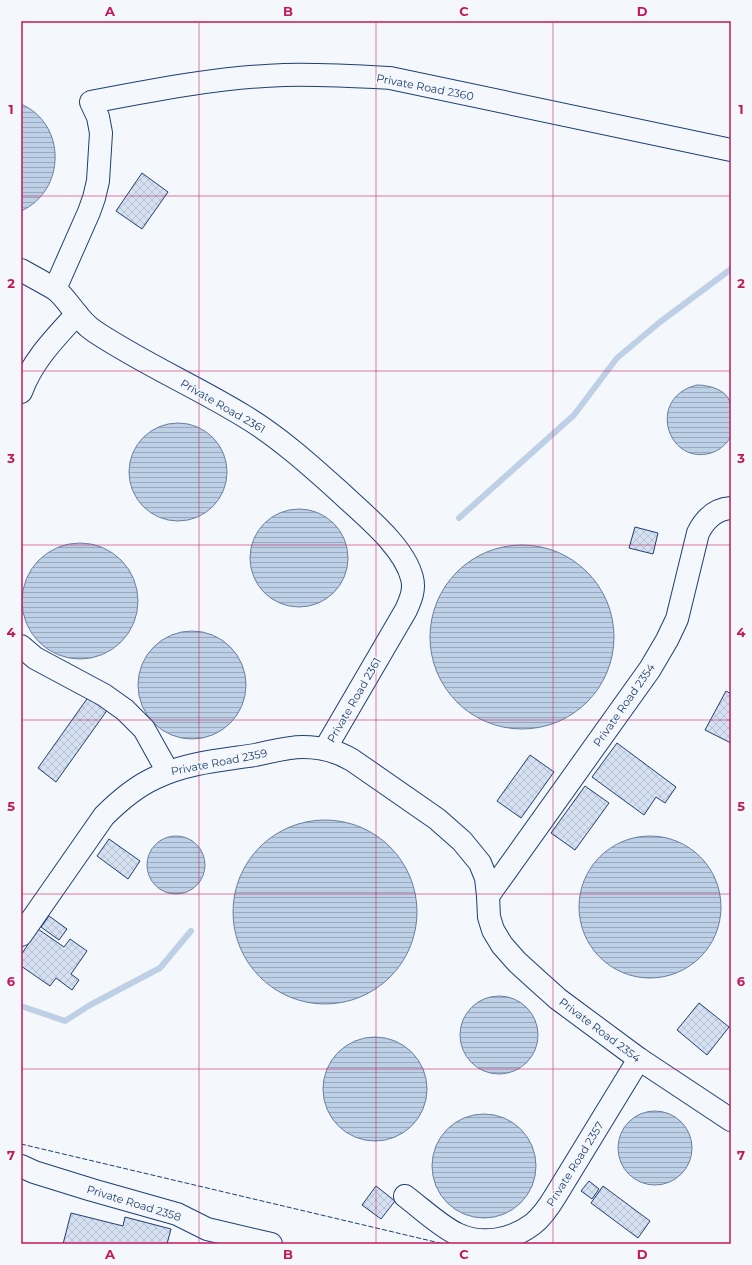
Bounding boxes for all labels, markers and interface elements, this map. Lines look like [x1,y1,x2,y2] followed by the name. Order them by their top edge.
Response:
[104,3,116,19] text: A
[283,3,293,19] text: B
[459,3,469,19] text: C
[637,3,648,19] text: D
[375,71,475,103] street label: Private Road 2360
[8,101,14,117] text: 1
[738,101,744,117] text: 1
[7,275,15,291] text: 2
[737,275,745,291] text: 2
[178,376,268,436] street label: Private Road 2361
[6,450,15,466] text: 3
[736,450,745,466] text: 3
[7,624,16,640] text: 4
[737,624,746,640] text: 4
[324,655,384,745] street label: Private Road 2361
[590,660,658,749] street label: Private Road 2354
[170,746,269,778] street label: Private Road 2359
[7,798,15,814] text: 5
[737,798,745,814] text: 5
[7,973,16,989] text: 6
[737,973,746,989] text: 6
[556,995,644,1066] street label: Private Road 2354
[543,1119,607,1209] street label: Private Road 2357
[7,1147,15,1163] text: 7
[737,1147,745,1163] text: 7
[85,1182,183,1224] street label: Private Road 2358
[104,1246,116,1262] text: A
[283,1246,293,1262] text: B
[459,1246,469,1262] text: C
[637,1246,648,1262] text: D

